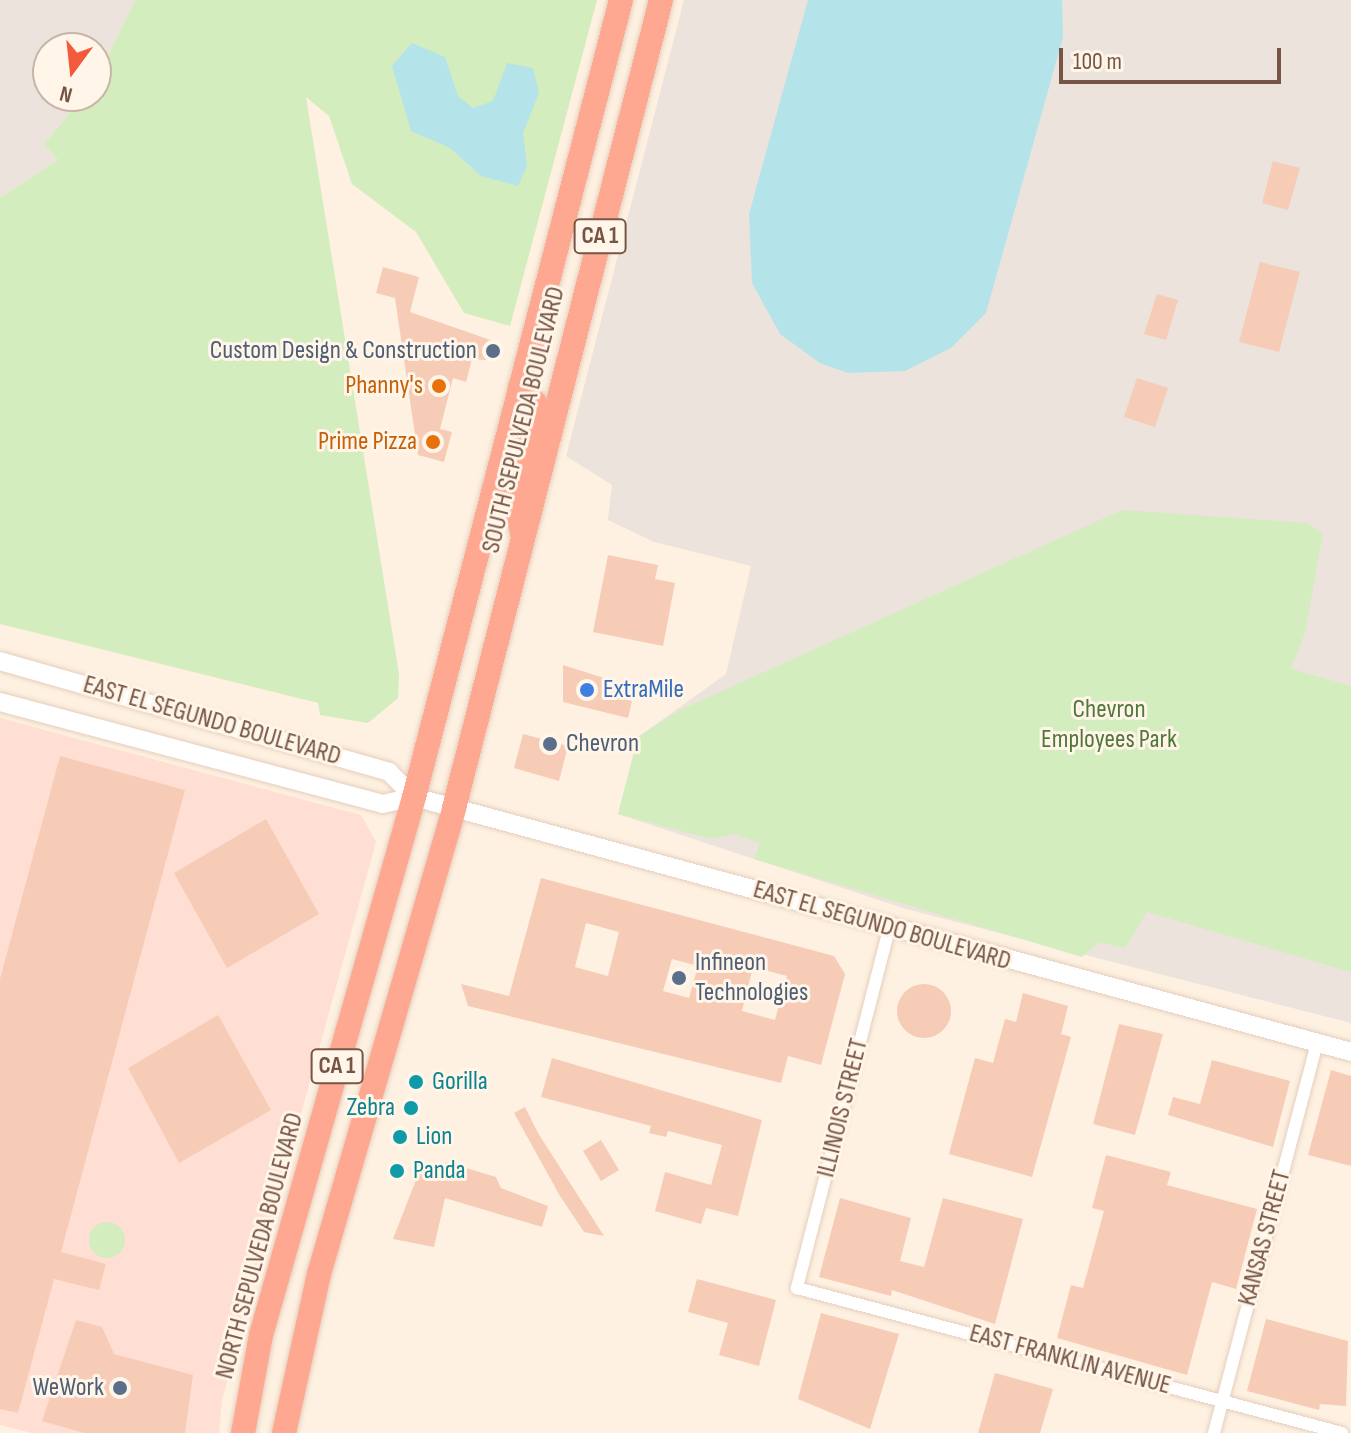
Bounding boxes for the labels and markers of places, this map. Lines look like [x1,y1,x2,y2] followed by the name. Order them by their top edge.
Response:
[210,335,477,367] place label: Custom Design & Construction
[484,342,502,360] marker: Custom Design & Construction
[345,370,423,402] place label: Phanny's
[430,377,448,395] marker: Phanny's
[318,426,417,458] place label: Prime Pizza
[424,433,442,451] marker: Prime Pizza
[603,674,684,706] place label: ExtraMile
[578,681,596,699] marker: ExtraMile
[566,728,639,760] place label: Chevron
[541,735,559,753] marker: Chevron
[695,947,808,1008] place label: Infineon Technologies
[670,969,688,987] marker: Infineon Technologies
[432,1066,488,1098] place label: Gorilla
[407,1073,425,1091] marker: Gorilla
[346,1092,395,1124] place label: Zebra
[402,1099,420,1117] marker: Zebra
[416,1121,452,1153] place label: Lion
[391,1128,409,1146] marker: Lion
[413,1155,466,1187] place label: Panda
[388,1162,406,1180] marker: Panda
[32,1372,104,1404] place label: WeWork
[111,1379,129,1397] marker: WeWork

